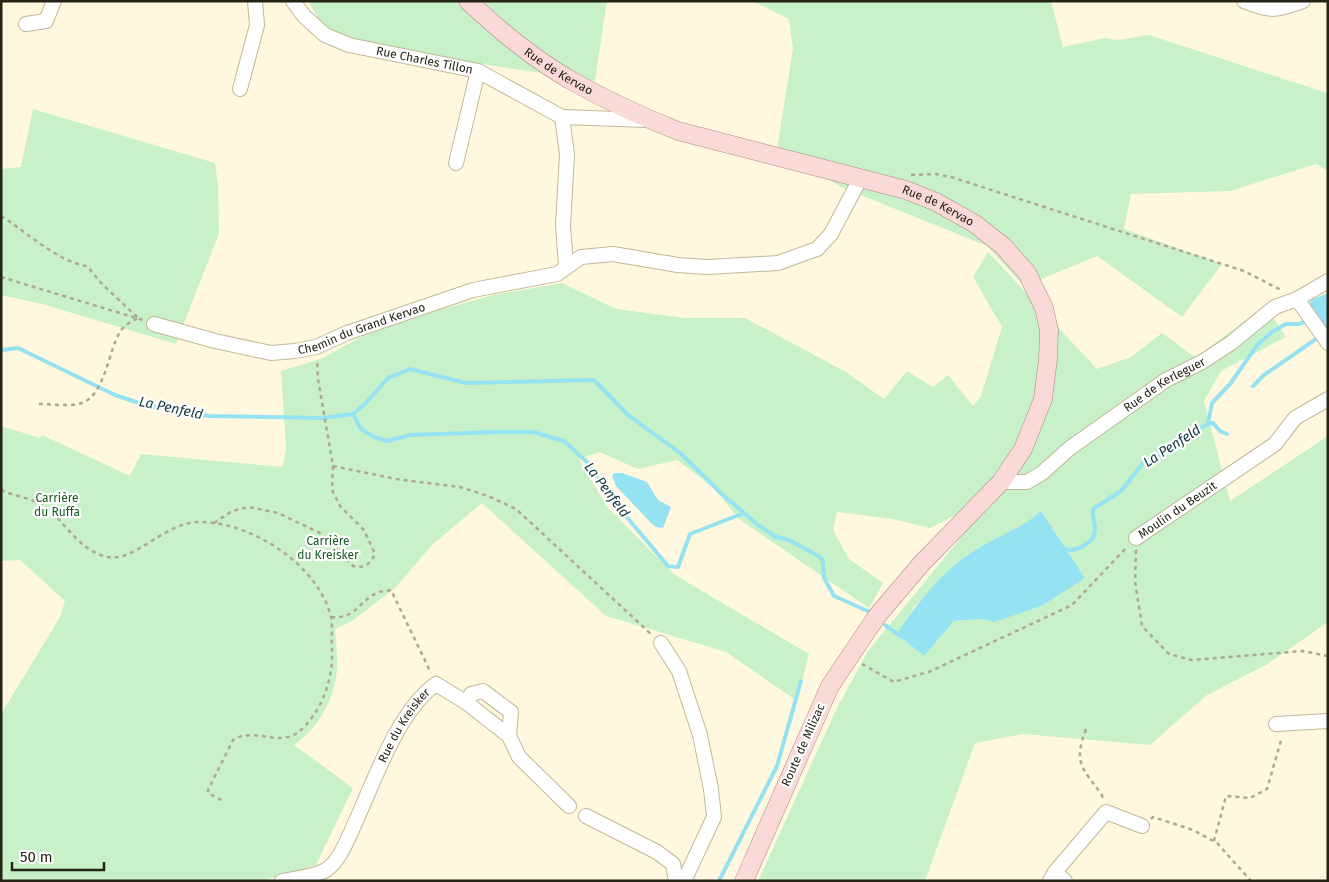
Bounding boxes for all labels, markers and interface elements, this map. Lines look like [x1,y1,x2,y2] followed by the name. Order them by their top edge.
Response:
[375,44,474,77] street label: Rue Charles Tillon
[522,45,595,98] street label: Rue de Kervao
[900,182,976,229] street label: Rue de Kervao
[297,300,427,357] street label: Chemin du Grand Kervao
[1121,354,1208,415] street label: Rue de Kerleguer
[137,393,205,423] water label: La Penfeld
[1140,421,1204,471] water label: La Penfeld
[581,459,633,521] water label: La Penfeld
[1136,478,1220,541] street label: Moulin du Beuzit
[34,491,80,519] park label: Carrière du Ruffa
[297,534,359,562] park label: Carrière du Kreisker
[375,685,433,765] street label: Rue du Kreisker
[779,701,828,788] street label: Route de Milizac
[12,840,105,872] scale bar
[20,848,53,866] text: 50 m

